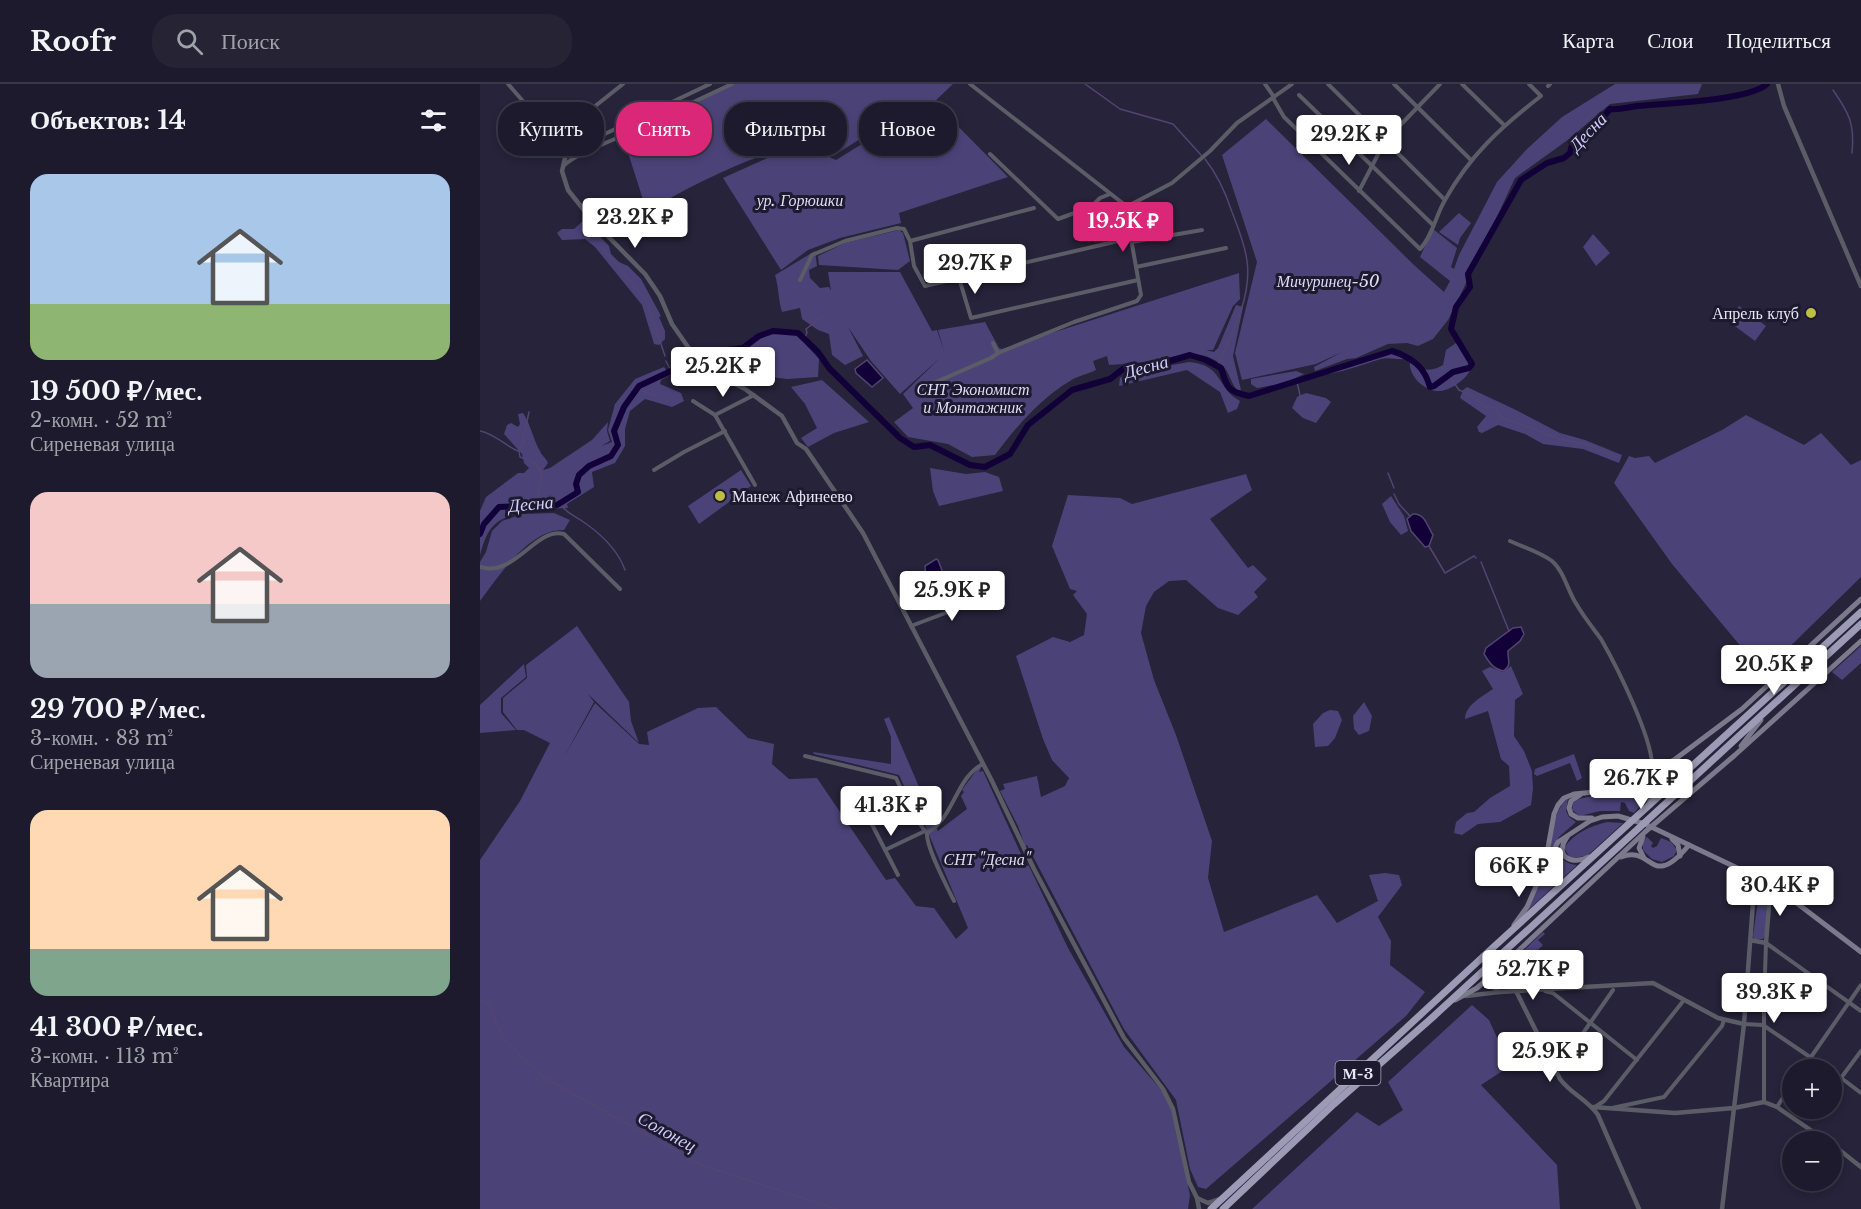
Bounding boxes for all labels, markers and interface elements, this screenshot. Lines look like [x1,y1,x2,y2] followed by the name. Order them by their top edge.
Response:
[152,14,572,68] search box
[30,24,116,59] text: Roofr
[173,25,206,58] icon: search
[221,28,280,55] text: Поиск
[1562,28,1614,54] text: Карта
[1647,28,1693,54] text: Слои
[1726,28,1831,54] text: Поделиться
[498,102,604,156] chip: Купить
[616,102,712,156] chip: Снять
[724,102,847,156] chip: Фильтры
[859,102,957,156] chip: Новое
[30,104,186,136] text: Объектов: 14
[417,104,450,137] icon: filters
[1563,108,1612,157] water label: Десна
[1294,115,1404,166] pin: 29.2K ₽
[1310,122,1388,146] text: 29.2K ₽
[755,190,843,210] park label: ур. Горюшки
[580,198,690,249] pin: 23.2K ₽
[1068,202,1178,253] pin: 19.5K ₽
[597,205,673,229] text: 23.2K ₽
[1087,209,1159,233] text: 19.5K ₽
[186,213,294,321] icon: home
[920,244,1030,295] pin: 29.7K ₽
[938,251,1012,275] text: 29.7K ₽
[1276,271,1380,291] park label: Мичуринец-50
[1712,303,1799,323] place label: Апрель клуб
[1804,306,1818,320] marker: Апрель клуб
[668,347,778,398] pin: 25.2K ₽
[1119,351,1171,384] water label: Десна
[685,354,761,378] text: 25.2K ₽
[30,375,203,407] text: 19 500 ₽/мес.
[916,379,1030,417] park label: СНТ Экономист и Монтажник
[30,408,172,432] text: 2-комн. · 52 m²
[30,432,175,456] text: Сиреневая улица
[732,486,853,506] place label: Манеж Афинеево
[713,489,727,503] marker: Манеж Афинеево
[506,491,554,517] water label: Десна
[186,531,294,639] icon: home
[897,571,1007,622] pin: 25.9K ₽
[914,578,990,602] text: 25.9K ₽
[1719,645,1829,696] pin: 20.5K ₽
[1735,652,1813,676] text: 20.5K ₽
[30,693,206,725] text: 29 700 ₽/мес.
[30,726,173,750] text: 3-комн. · 83 m²
[30,750,175,774] text: Сиреневая улица
[1586,759,1696,810] pin: 26.7K ₽
[1604,766,1678,790] text: 26.7K ₽
[836,786,946,837] pin: 41.3K ₽
[855,793,927,817] text: 41.3K ₽
[1477,847,1561,898] pin: 66K ₽
[186,849,294,957] icon: home
[944,849,1032,869] park label: СНТ "Десна"
[1489,854,1549,878] text: 66K ₽
[1725,866,1835,917] pin: 30.4K ₽
[1741,873,1819,897] text: 30.4K ₽
[1478,950,1588,1001] pin: 52.7K ₽
[1496,957,1570,981] text: 52.7K ₽
[1719,973,1829,1024] pin: 39.3K ₽
[1736,980,1812,1004] text: 39.3K ₽
[30,1011,204,1043] text: 41 300 ₽/мес.
[1495,1032,1605,1083] pin: 25.9K ₽
[1512,1039,1588,1063] text: 25.9K ₽
[30,1044,179,1068] text: 3-комн. · 113 m²
[1782,1059,1842,1191] map controls
[1782,1059,1842,1119] button: +
[1336,1061,1380,1085] road number: М-3
[30,1068,109,1092] text: Квартира
[634,1107,700,1157] water label: Солонец
[1782,1131,1842,1191] button: −

